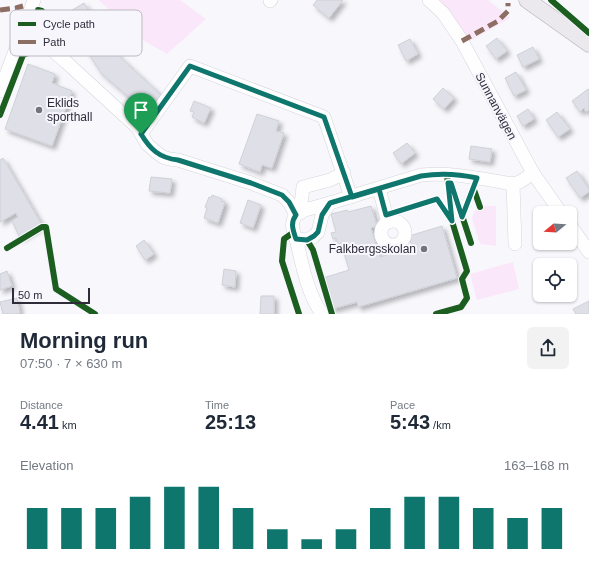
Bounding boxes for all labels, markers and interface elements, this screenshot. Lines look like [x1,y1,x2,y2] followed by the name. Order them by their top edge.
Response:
[10,10,142,56] legend
[43,18,95,30] text: Cycle path
[43,36,66,48] text: Path
[472,70,520,142] street label: Sunnanvägen
[124,93,158,134] pin
[47,96,92,124] place label: Eklids sporthall
[130,99,152,121] icon: arrive
[34,105,44,115] marker: Eklids sporthall
[533,206,577,250] north arrow
[533,206,577,302] map controls
[329,242,416,256] place label: Falkbergsskolan
[419,244,429,254] marker: Falkbergsskolan
[533,258,577,302] button: locate
[12,286,90,305] scale bar
[18,289,42,301] text: 50 m
[527,327,569,369] button: share
[20,328,148,353] text: Morning run
[20,356,122,371] text: 07:50 · 7 × 630 m
[20,399,63,411] text: Distance
[205,399,229,411] text: Time
[390,399,415,411] text: Pace
[20,411,59,433] text: 4.41
[205,411,256,433] text: 25:13
[390,411,430,433] text: 5:43
[59,419,77,431] text: km
[430,419,451,431] text: /km
[20,458,73,473] text: Elevation
[504,458,569,473] text: 163–168 m

